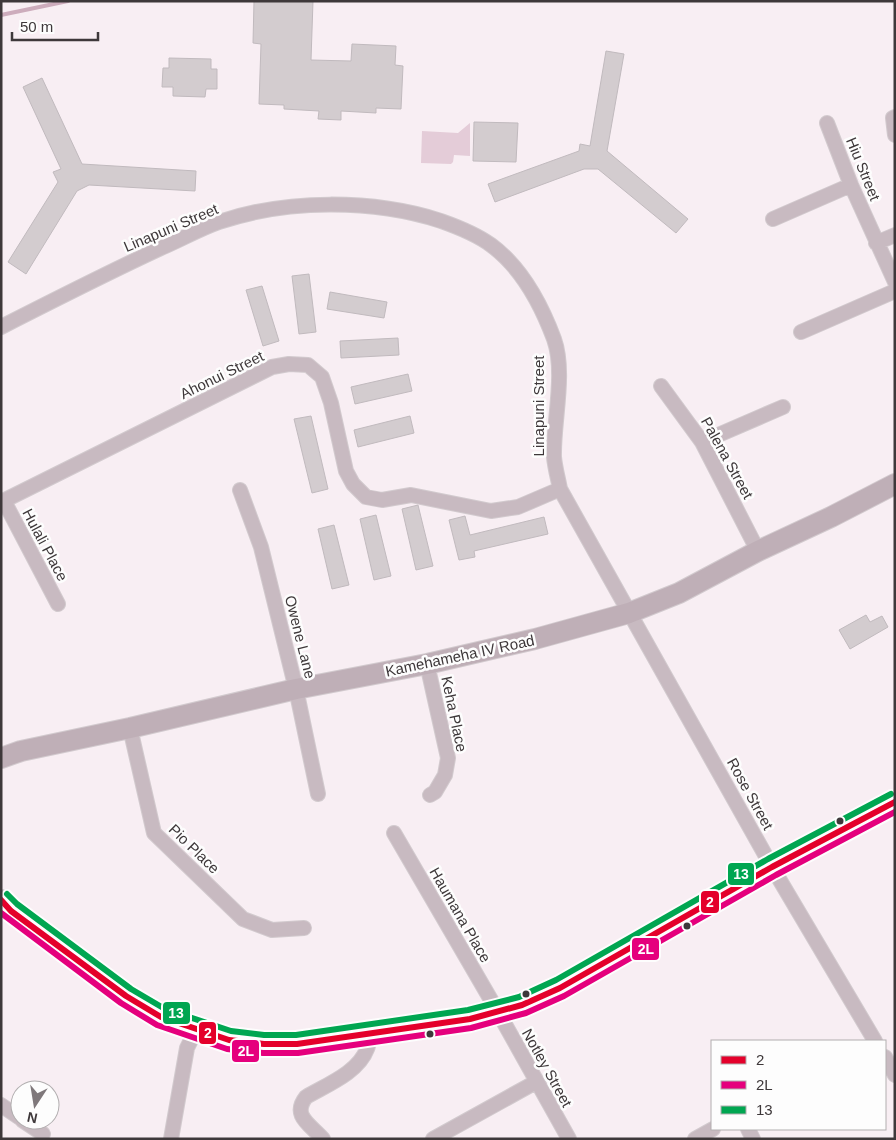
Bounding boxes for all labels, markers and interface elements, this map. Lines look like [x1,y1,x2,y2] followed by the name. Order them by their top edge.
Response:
[12,10,99,42] scale bar
[20,18,53,35] text: 50 m
[843,135,884,204] street label: Hiu Street
[121,200,221,255] street label: Linapuni Street
[177,347,267,402] street label: Ahonui Street
[530,355,547,456] street label: Linapuni Street
[698,414,757,502] street label: Palena Street
[19,506,72,584] street label: Hulali Place
[282,594,319,680] street label: Owene Lane
[384,631,536,680] street label: Kamehameha IV Road
[438,675,471,753] street label: Keha Place
[724,755,777,833] street label: Rose Street
[835,816,845,826] unlabelled marker
[166,821,223,877] street label: Pio Place
[727,862,755,886] line badge: 13
[426,864,494,965] street label: Haumana Place
[733,866,749,882] text: 13
[700,890,720,914] line badge: 2
[706,894,714,910] text: 2
[682,921,692,931] unlabelled marker
[631,937,660,961] line badge: 2L
[638,941,655,957] text: 2L
[521,989,531,999] unlabelled marker
[162,1001,191,1025] line badge: 13
[168,1005,184,1021] text: 13
[198,1021,217,1045] line badge: 2
[204,1025,212,1041] text: 2
[519,1026,576,1111] street label: Notley Street
[425,1029,435,1039] unlabelled marker
[231,1039,260,1063] line badge: 2L
[711,1040,886,1130] legend
[238,1043,255,1059] text: 2L
[756,1051,764,1068] text: 2
[756,1076,773,1093] text: 2L
[10,1080,60,1130] north arrow
[756,1101,773,1118] text: 13
[26,1109,39,1127] text: N

